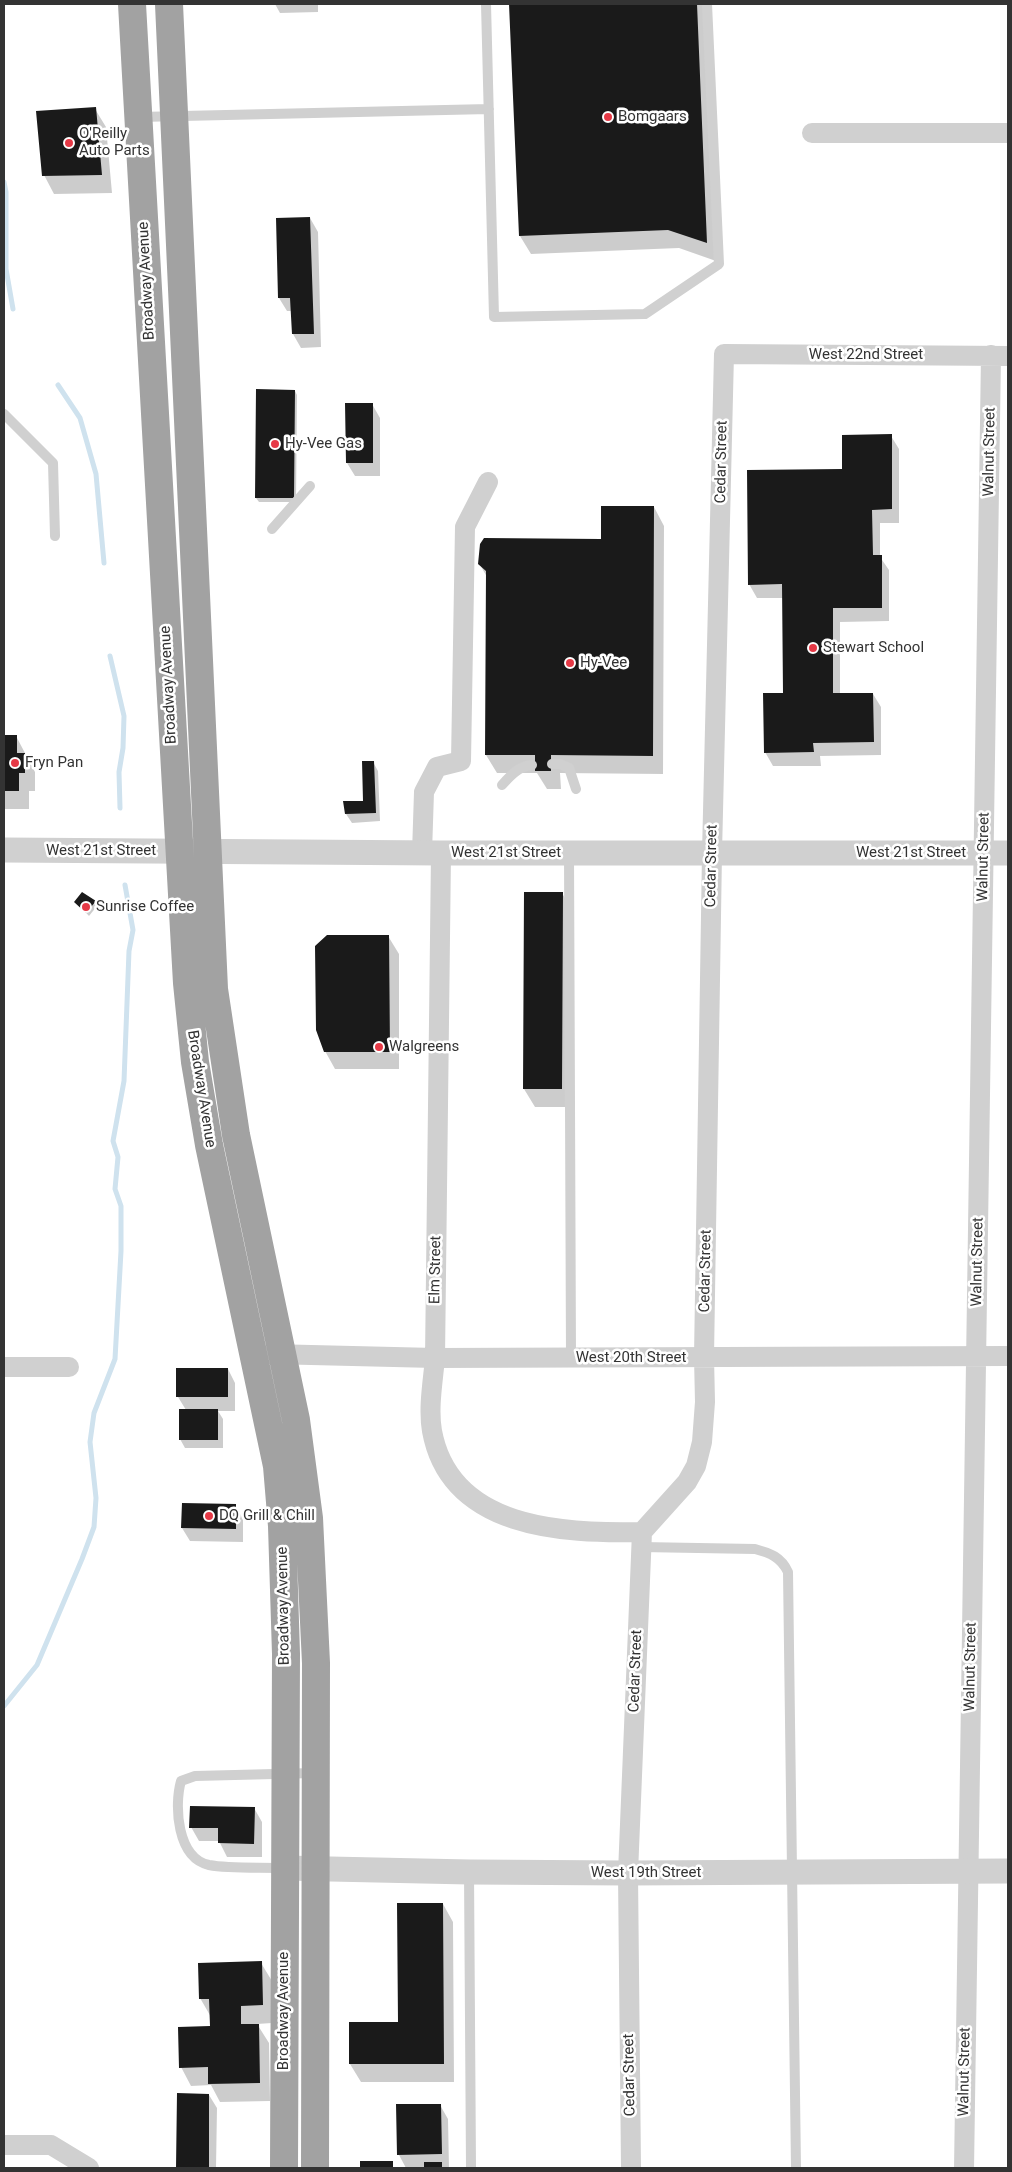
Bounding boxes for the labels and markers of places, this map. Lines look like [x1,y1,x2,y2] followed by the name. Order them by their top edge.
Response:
[618,108,687,126] place label: Bomgaars
[602,111,614,123] marker: Bomgaars
[79,125,150,160] place label: O'Reilly Auto Parts
[63,137,75,149] marker: O'Reilly Auto Parts
[285,435,362,453] place label: Hy-Vee Gas
[269,438,281,450] marker: Hy-Vee Gas
[823,639,924,657] place label: Stewart School
[807,642,819,654] marker: Stewart School
[580,654,627,672] place label: Hy-Vee
[564,657,576,669] marker: Hy-Vee
[25,754,83,772] place label: Fryn Pan
[9,757,21,769] marker: Fryn Pan
[96,898,194,916] place label: Sunrise Coffee
[80,901,92,913] marker: Sunrise Coffee
[389,1038,459,1056] place label: Walgreens
[373,1041,385,1053] marker: Walgreens
[219,1507,315,1525] place label: DQ Grill & Chill
[203,1510,215,1522] marker: DQ Grill & Chill

